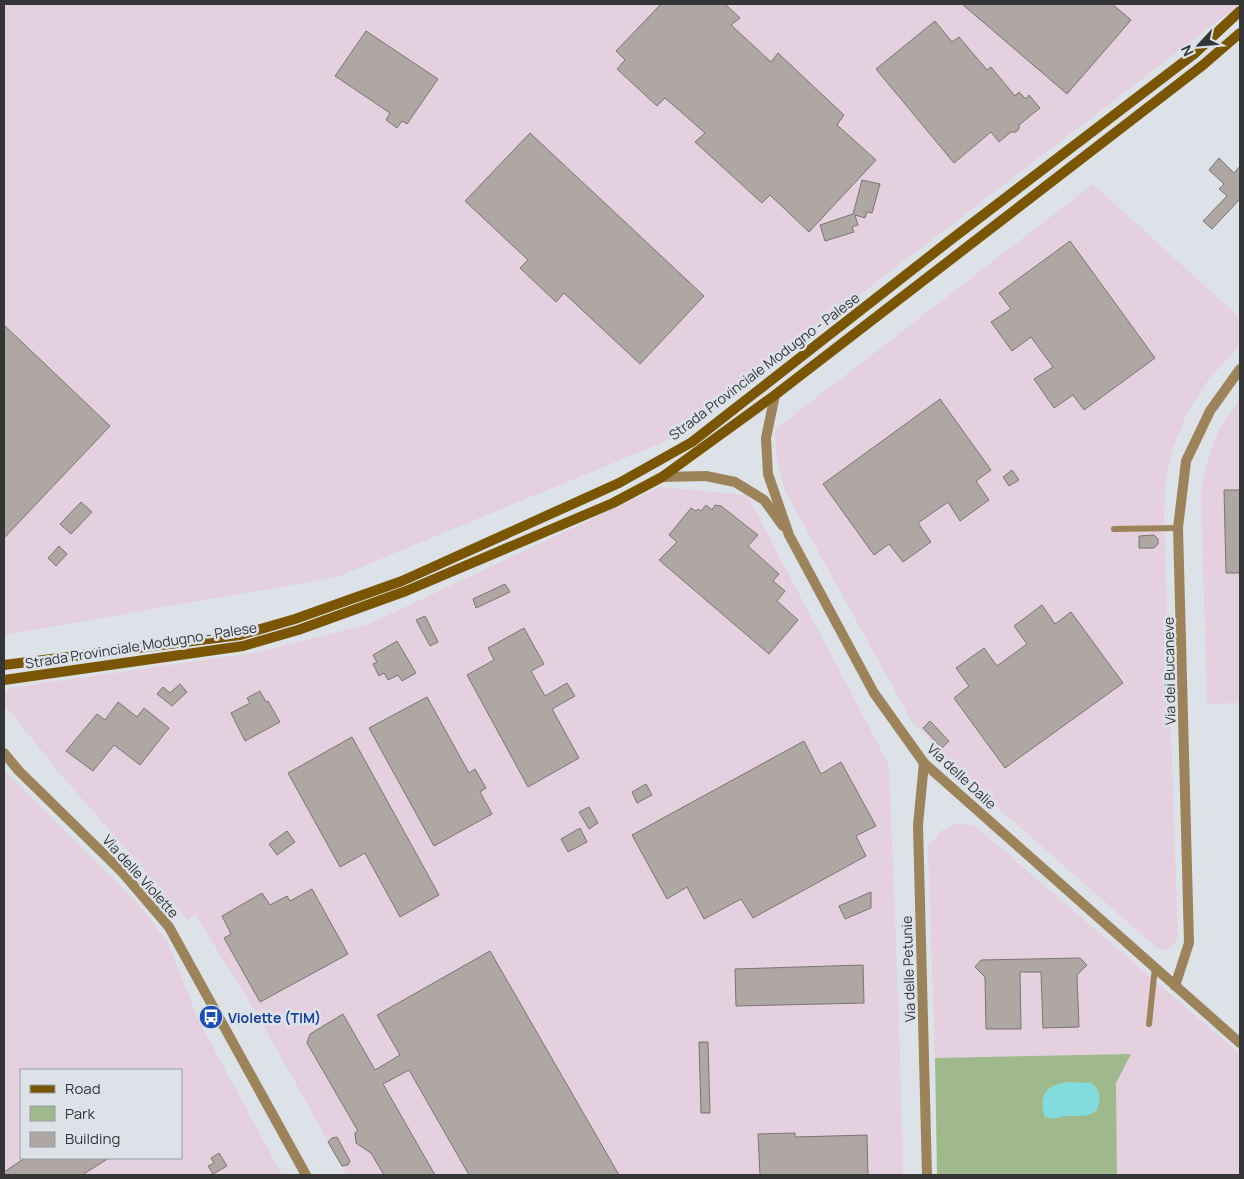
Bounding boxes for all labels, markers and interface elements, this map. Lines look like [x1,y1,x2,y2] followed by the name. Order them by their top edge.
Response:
[1174,20,1224,70] north arrow
[1176,42,1198,60] text: N
[665,288,863,444] street label: Strada Provinciale Modugno - Palese
[24,617,258,673] street label: Strada Provinciale Modugno - Palese
[1159,617,1179,725] street label: Via dei Bucaneve
[923,739,1001,813] street label: Via delle Dalie
[99,830,183,922] street label: Via delle Violette
[897,916,919,1022] street label: Via delle Petunie
[198,1004,224,1030] bus stop icon: Violette (TIM)
[228,1008,321,1027] place label: Violette (TIM)
[20,1069,182,1159] legend
[65,1078,101,1099] text: Road
[65,1103,95,1124] text: Park
[65,1128,120,1149] text: Building

